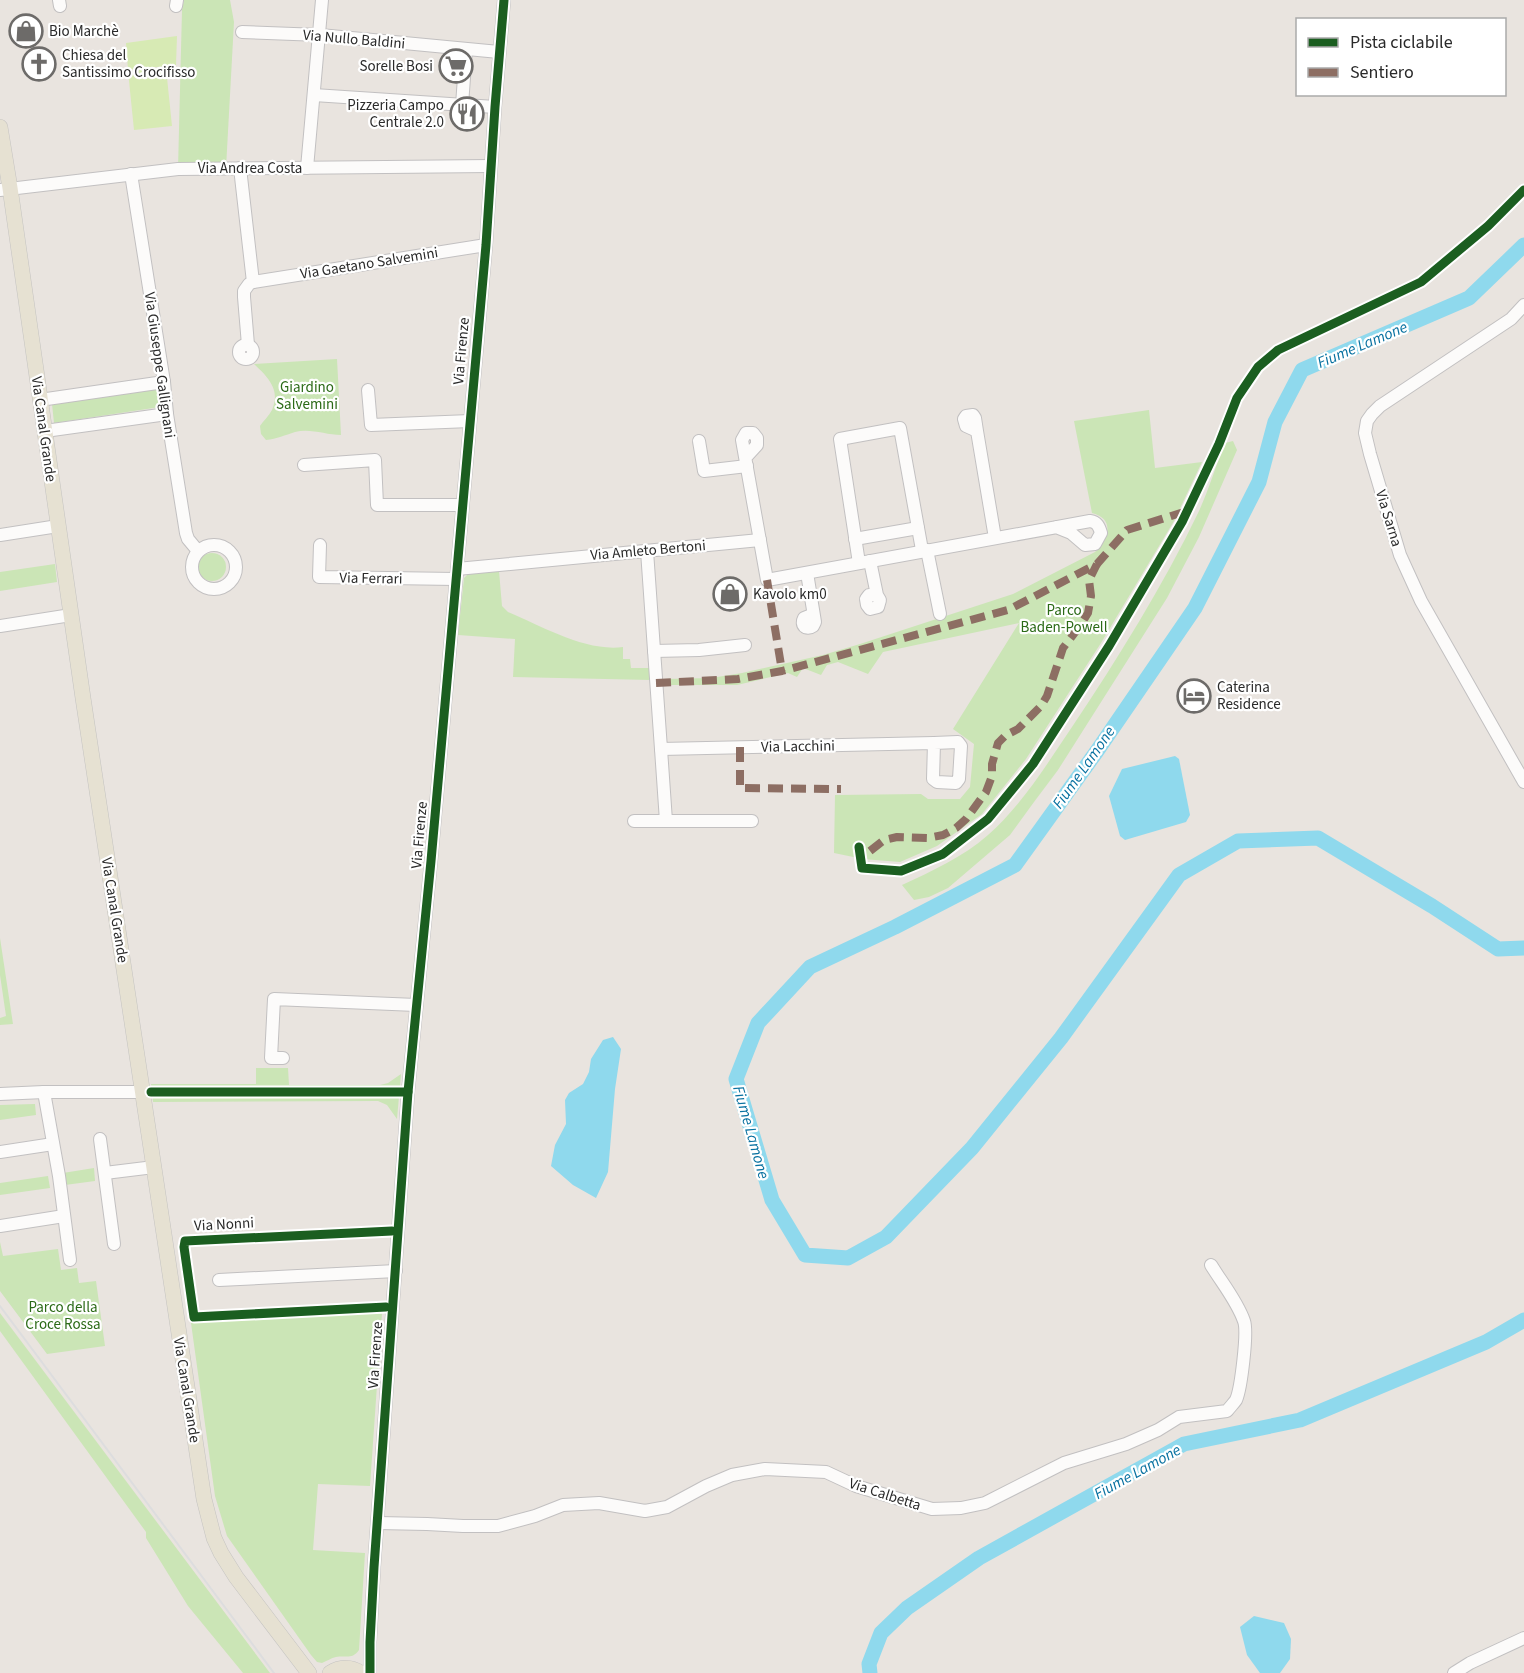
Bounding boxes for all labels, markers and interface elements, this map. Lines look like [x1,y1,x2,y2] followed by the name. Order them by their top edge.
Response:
[8,13,44,49] shop icon: Bio Marchè
[1296,18,1506,96] legend
[49,21,119,42] place label: Bio Marchè
[302,25,406,54] street label: Via Nullo Baldini
[1350,30,1453,55] text: Pista ciclabile
[62,45,195,83] place label: Chiesa del Santissimo Crocifisso
[21,46,57,82] church icon: Chiesa del Santissimo Crocifisso
[438,48,474,84] supermarket icon: Sorelle Bosi
[359,56,433,77] place label: Sorelle Bosi
[1350,60,1414,85] text: Sentiero
[347,95,444,133] place label: Pizzeria Campo Centrale 2.0
[449,96,485,132] restaurant icon: Pizzeria Campo Centrale 2.0
[198,158,302,179] street label: Via Andrea Costa
[299,242,440,285] street label: Via Gaetano Salvemini
[139,291,180,439] street label: Via Giuseppe Gallignani
[1314,316,1411,374] water label: Fiume Lamone
[448,317,475,386] street label: Via Firenze
[26,375,61,483] street label: Via Canal Grande
[276,377,338,415] park label: Giardino Salvemini
[1370,487,1407,549] street label: Via Sarna
[589,535,707,566] street label: Via Amleto Bertoni
[339,567,403,590] street label: Via Ferrari
[712,576,748,612] shop icon: Kavolo km0
[753,584,827,605] place label: Kavolo km0
[1020,600,1108,638] park label: Parco Baden-Powell
[1217,677,1281,715] place label: Caterina Residence
[1176,678,1212,714] hotel icon: Caterina Residence
[1047,722,1121,813] water label: Fiume Lamone
[761,735,835,758] street label: Via Lacchini
[406,801,433,870] street label: Via Firenze
[96,856,133,964] street label: Via Canal Grande
[727,1083,775,1182] water label: Fiume Lamone
[194,1212,254,1237] street label: Via Nonni
[25,1297,101,1335] park label: Parco della Croce Rossa
[363,1321,388,1389] street label: Via Firenze
[168,1336,205,1444] street label: Via Canal Grande
[1090,1439,1185,1505] water label: Fiume Lamone
[846,1473,924,1516] street label: Via Calbetta

